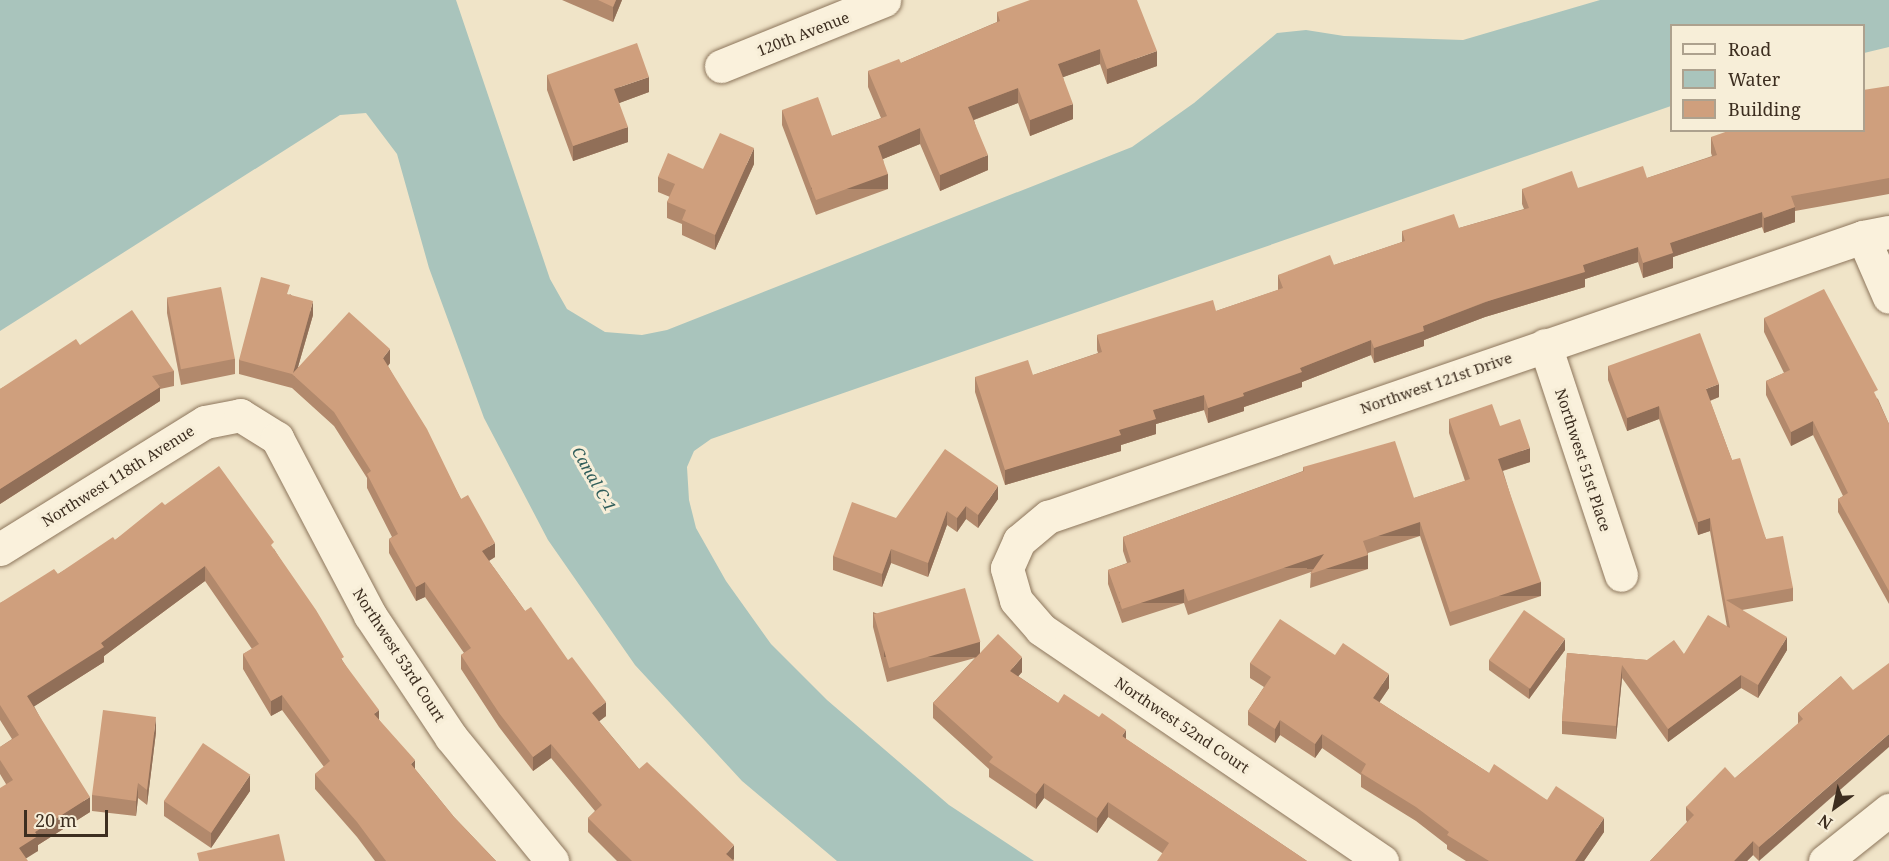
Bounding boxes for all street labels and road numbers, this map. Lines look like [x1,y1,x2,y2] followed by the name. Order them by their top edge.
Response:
[754,8,852,60] street label: 120th Avenue
[1358,349,1514,417] street label: Northwest 121st Drive
[1551,386,1615,534] street label: Northwest 51st Place
[38,422,198,530] street label: Northwest 118th Avenue
[349,585,449,725] street label: Northwest 53rd Court
[1111,673,1253,777] street label: Northwest 52nd Court

